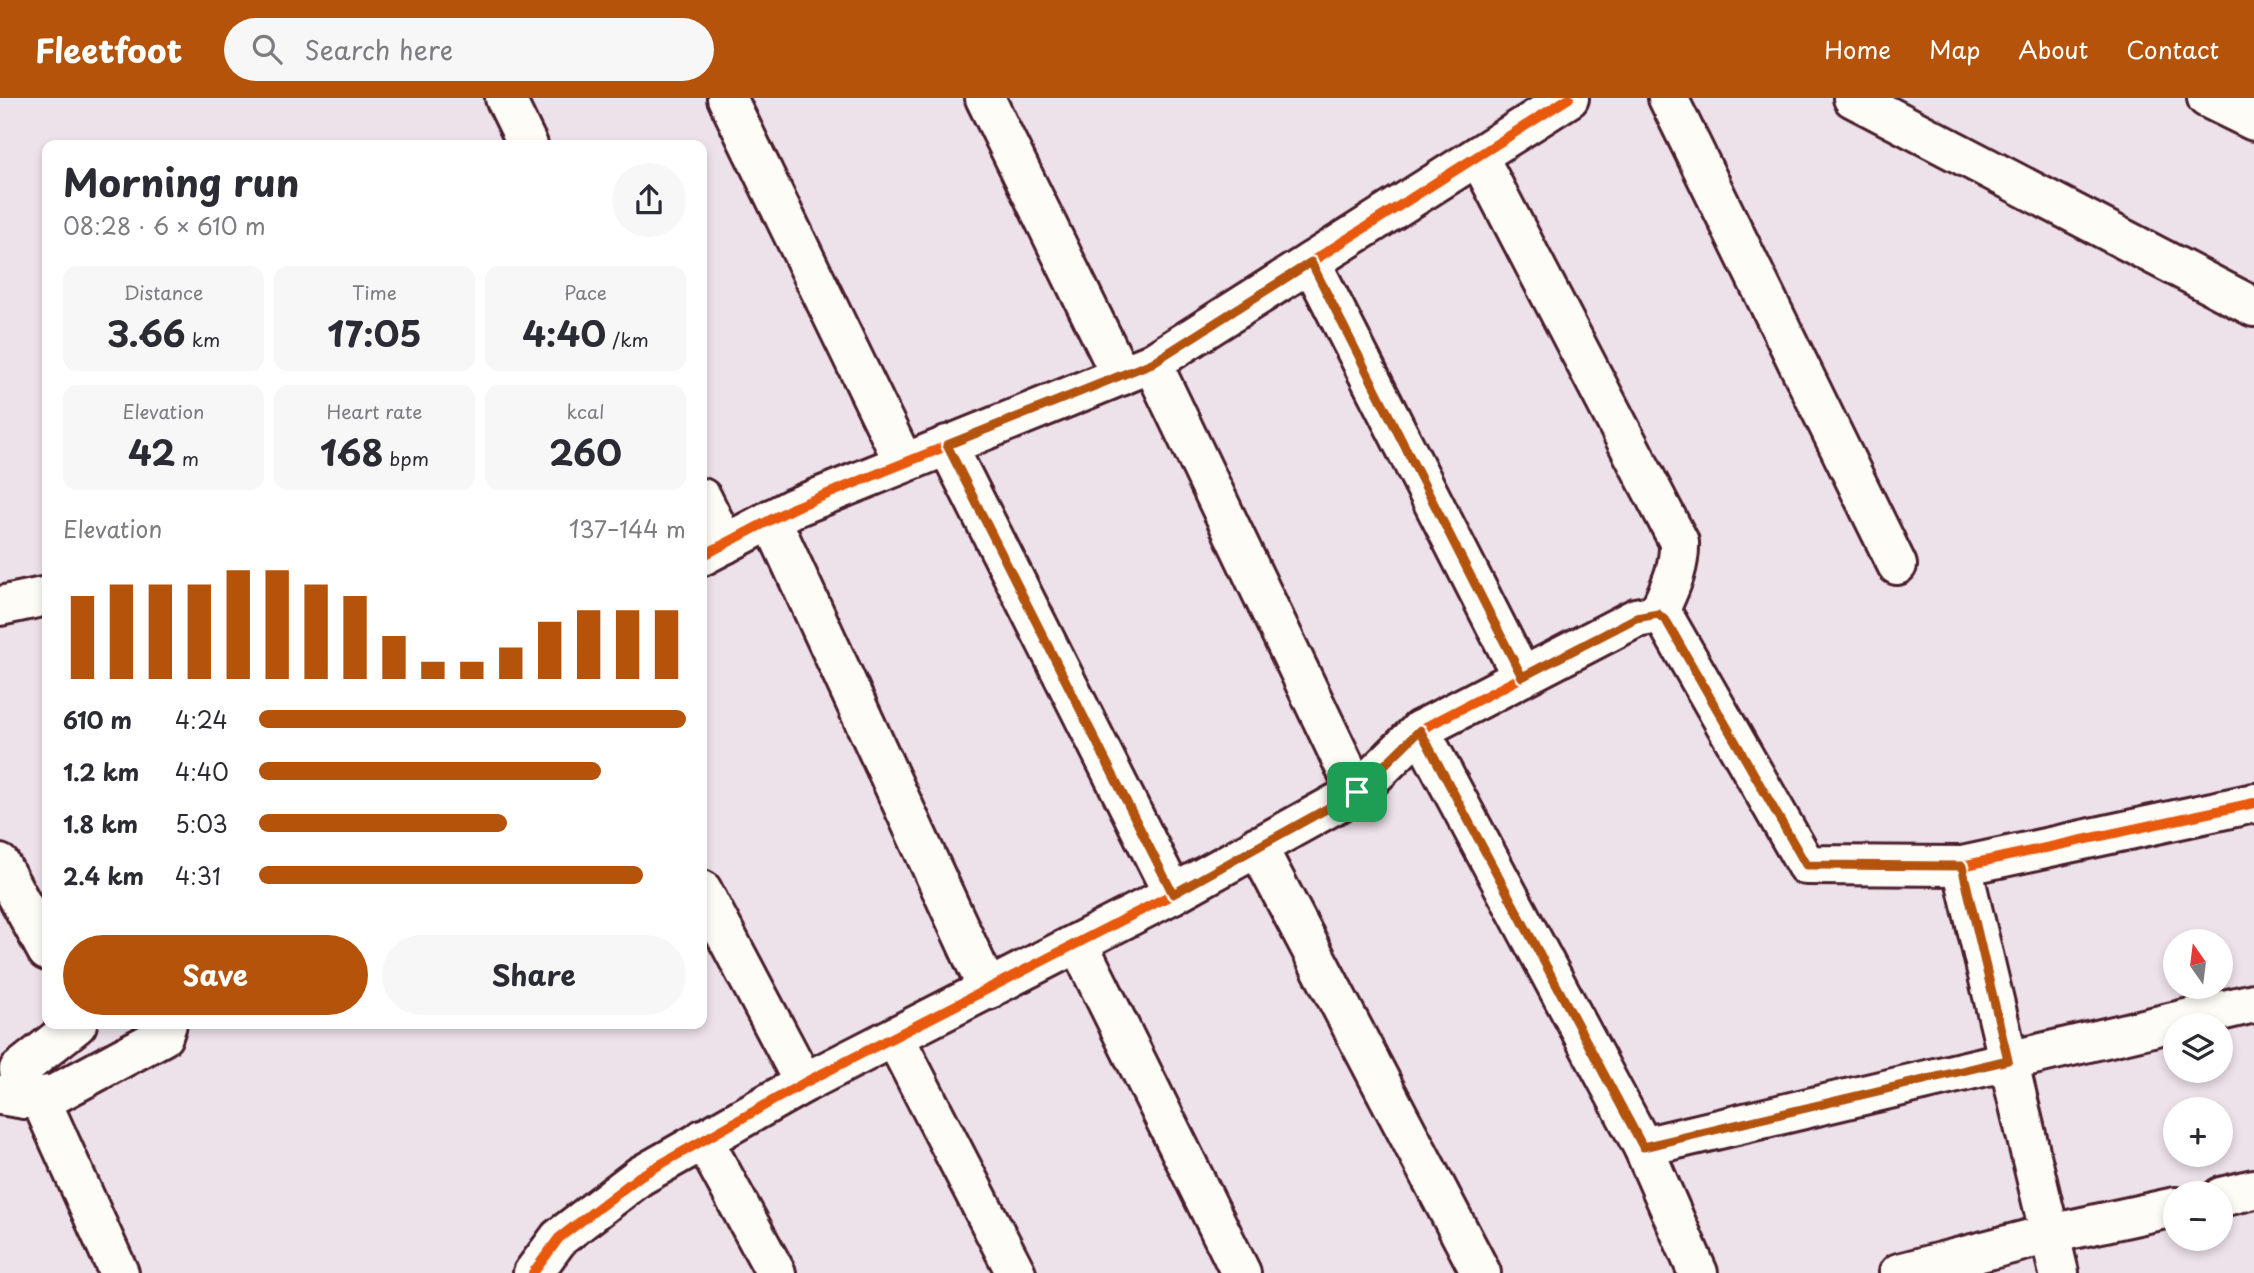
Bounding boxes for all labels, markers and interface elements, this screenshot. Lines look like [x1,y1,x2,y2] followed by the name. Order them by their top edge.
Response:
[224,18,714,81] search box
[35,24,182,74] text: Fleetfoot
[248,30,286,68] icon: search
[304,30,453,69] text: Search here
[1824,31,1891,67] text: Home
[1929,31,1980,67] text: Map
[2018,31,2088,67] text: About
[2126,31,2219,67] text: Contact
[63,153,299,210] text: Morning run
[612,163,686,237] button: share
[63,208,266,243] text: 08:28 · 6 × 610 m
[124,278,203,306] text: Distance
[352,278,397,306] text: Time
[564,278,607,306] text: Pace
[107,306,186,359] text: 3.66
[327,306,422,359] text: 17:05
[522,306,606,359] text: 4:40
[186,325,220,353] text: km
[606,325,649,353] text: /km
[123,397,204,425] text: Elevation
[327,397,422,425] text: Heart rate
[567,397,604,425] text: kcal
[128,425,176,478] text: 42
[320,425,383,478] text: 168
[549,425,622,478] text: 260
[176,444,199,472] text: m
[383,444,429,472] text: bpm
[63,511,162,546] text: Elevation
[569,511,686,546] text: 137–144 m
[63,702,132,737] text: 610 m
[175,702,228,737] text: 4:24
[63,754,139,789] text: 1.2 km
[175,754,229,789] text: 4:40
[1327,762,1387,822] pin
[1338,773,1376,811] icon: arrive
[63,806,138,841] text: 1.8 km
[175,806,228,841] text: 5:03
[63,858,144,893] text: 2.4 km
[175,858,221,893] text: 4:31
[2163,929,2233,999] north arrow
[2163,929,2233,1251] map controls
[63,935,368,1015] button: Save
[382,935,686,1015] button: Share
[2163,1013,2233,1083] button: layers
[2163,1097,2233,1167] button: +
[2163,1181,2233,1251] button: −

